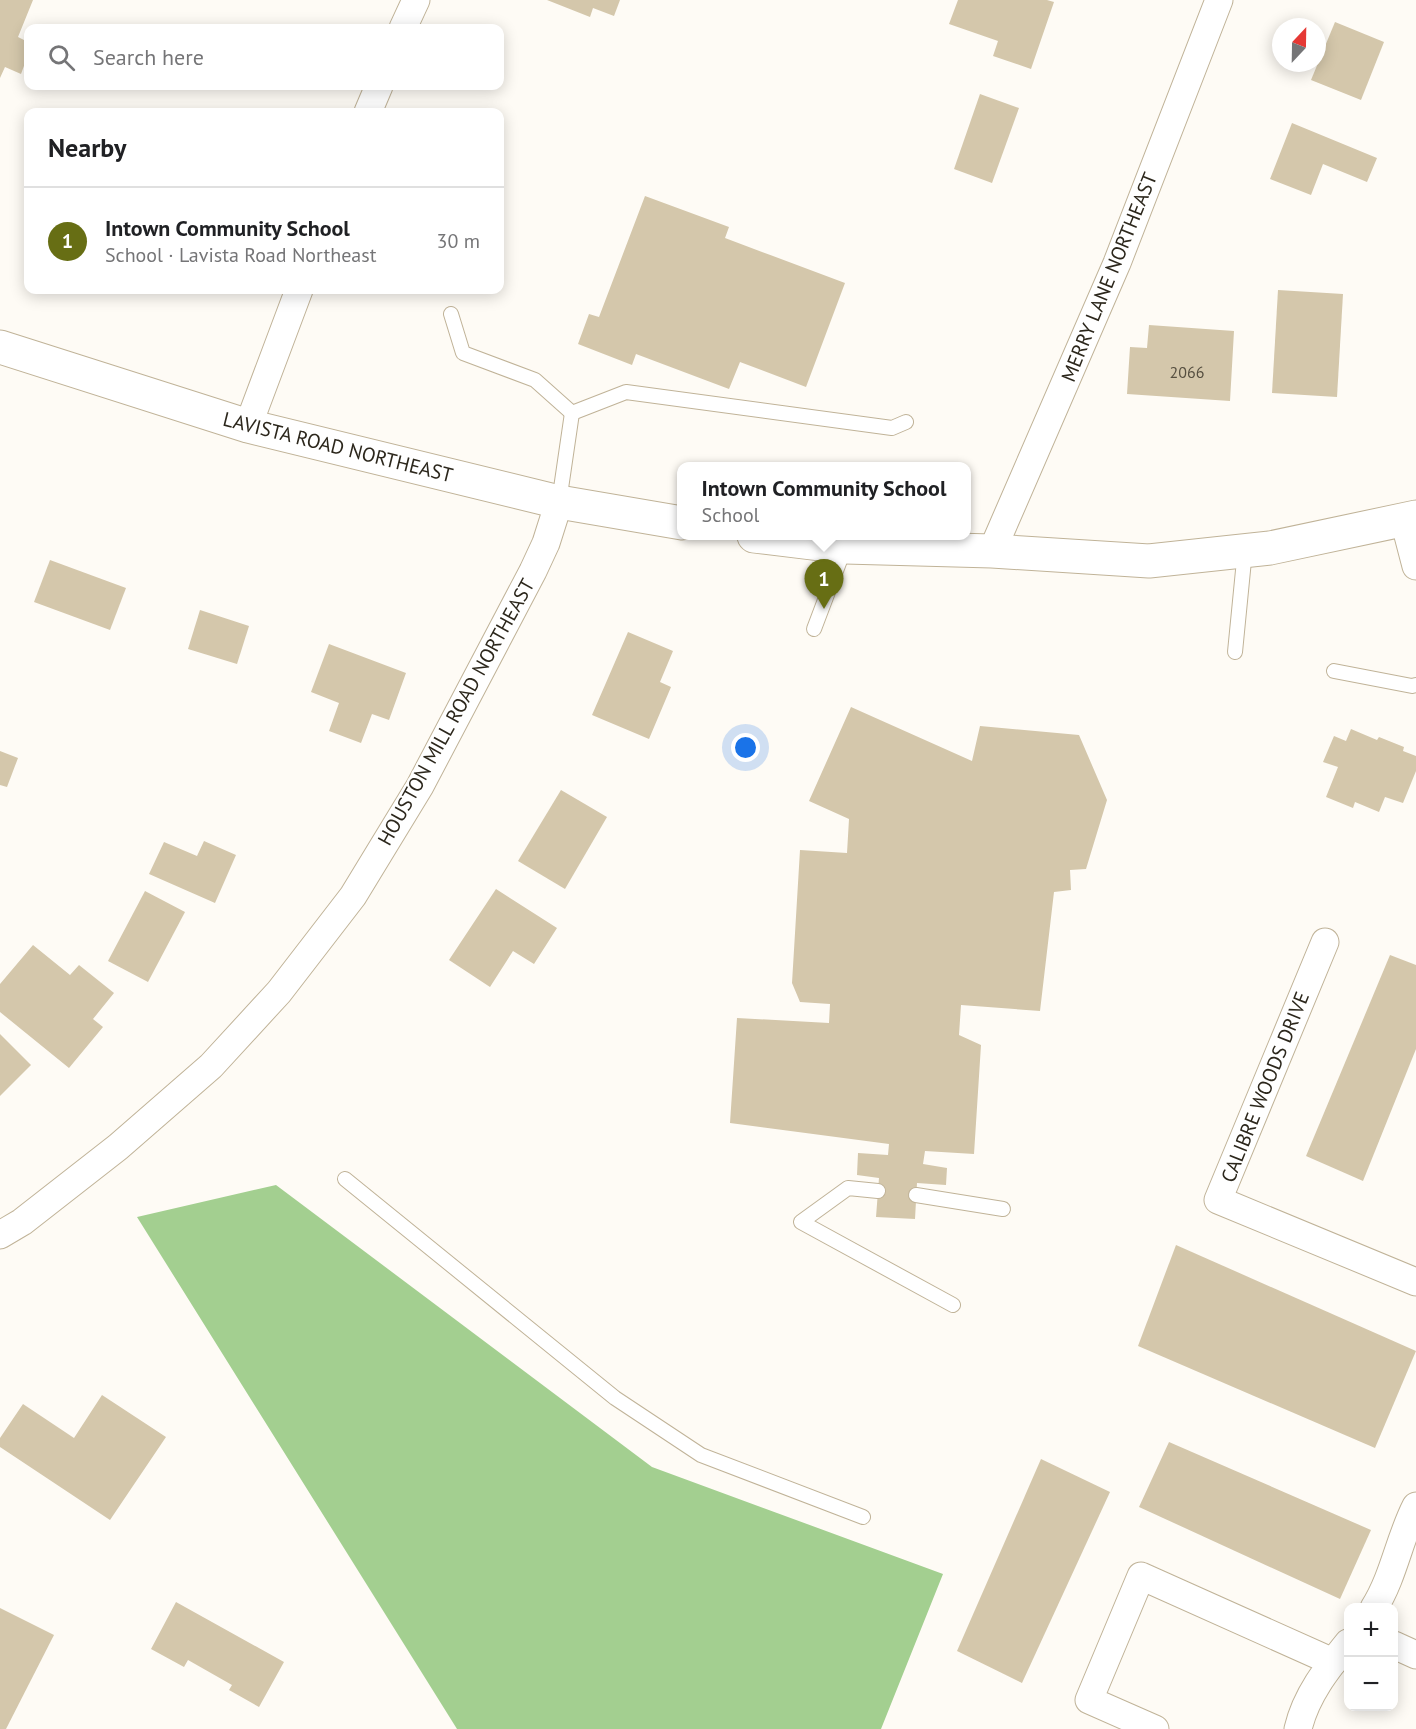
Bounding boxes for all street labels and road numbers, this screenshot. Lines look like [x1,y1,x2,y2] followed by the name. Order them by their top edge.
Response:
[1055,169,1163,385] street label: MERRY LANE NORTHEAST
[220,406,456,488] street label: LAVISTA ROAD NORTHEAST
[372,574,540,850] street label: HOUSTON MILL ROAD NORTHEAST
[1215,988,1315,1186] street label: CALIBRE WOODS DRIVE

